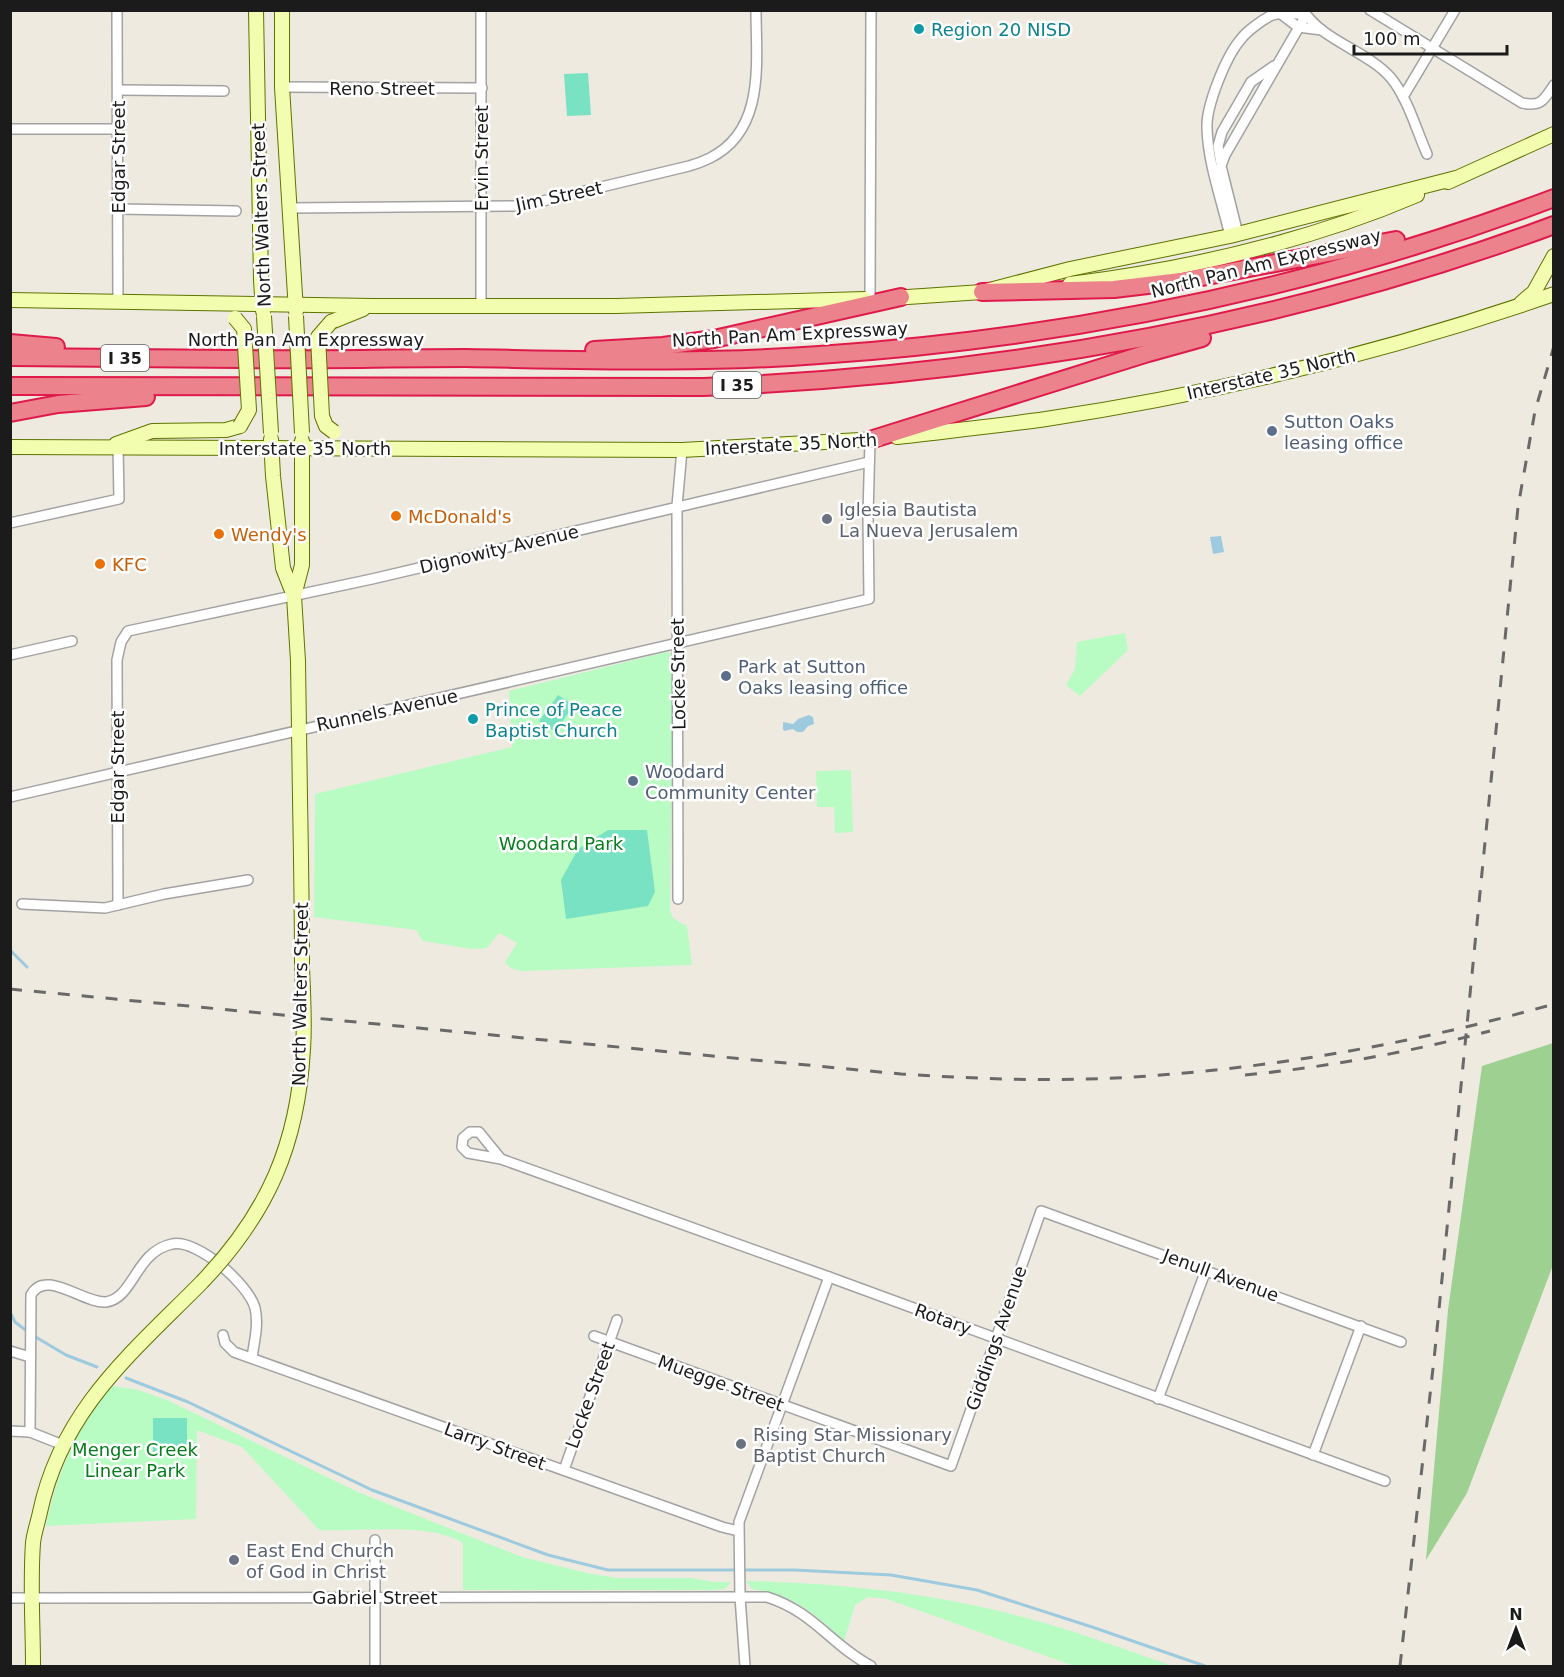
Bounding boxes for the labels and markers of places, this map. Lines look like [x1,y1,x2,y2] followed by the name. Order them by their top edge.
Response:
[931,19,1071,40] place label: Region 20 NISD
[912,22,926,36] marker: Region 20 NISD
[1284,411,1403,453] place label: Sutton Oaks leasing office
[1265,424,1279,438] marker: Sutton Oaks leasing office
[839,499,1018,541] place label: Iglesia Bautista La Nueva Jerusalem
[408,506,512,527] place label: McDonald's
[389,509,403,523] marker: McDonald's
[820,512,834,526] marker: Iglesia Bautista La Nueva Jerusalem
[231,524,307,545] place label: Wendy's
[212,527,226,541] marker: Wendy's
[112,554,147,575] place label: KFC
[93,557,107,571] marker: KFC
[738,656,908,698] place label: Park at Sutton Oaks leasing office
[719,669,733,683] marker: Park at Sutton Oaks leasing office
[485,699,622,741] place label: Prince of Peace Baptist Church
[466,712,480,726] marker: Prince of Peace Baptist Church
[645,761,816,803] place label: Woodard Community Center
[626,774,640,788] marker: Woodard Community Center
[753,1424,952,1466] place label: Rising Star Missionary Baptist Church
[734,1437,748,1451] marker: Rising Star Missionary Baptist Church
[246,1540,394,1582] place label: East End Church of God in Christ
[227,1553,241,1567] marker: East End Church of God in Christ

